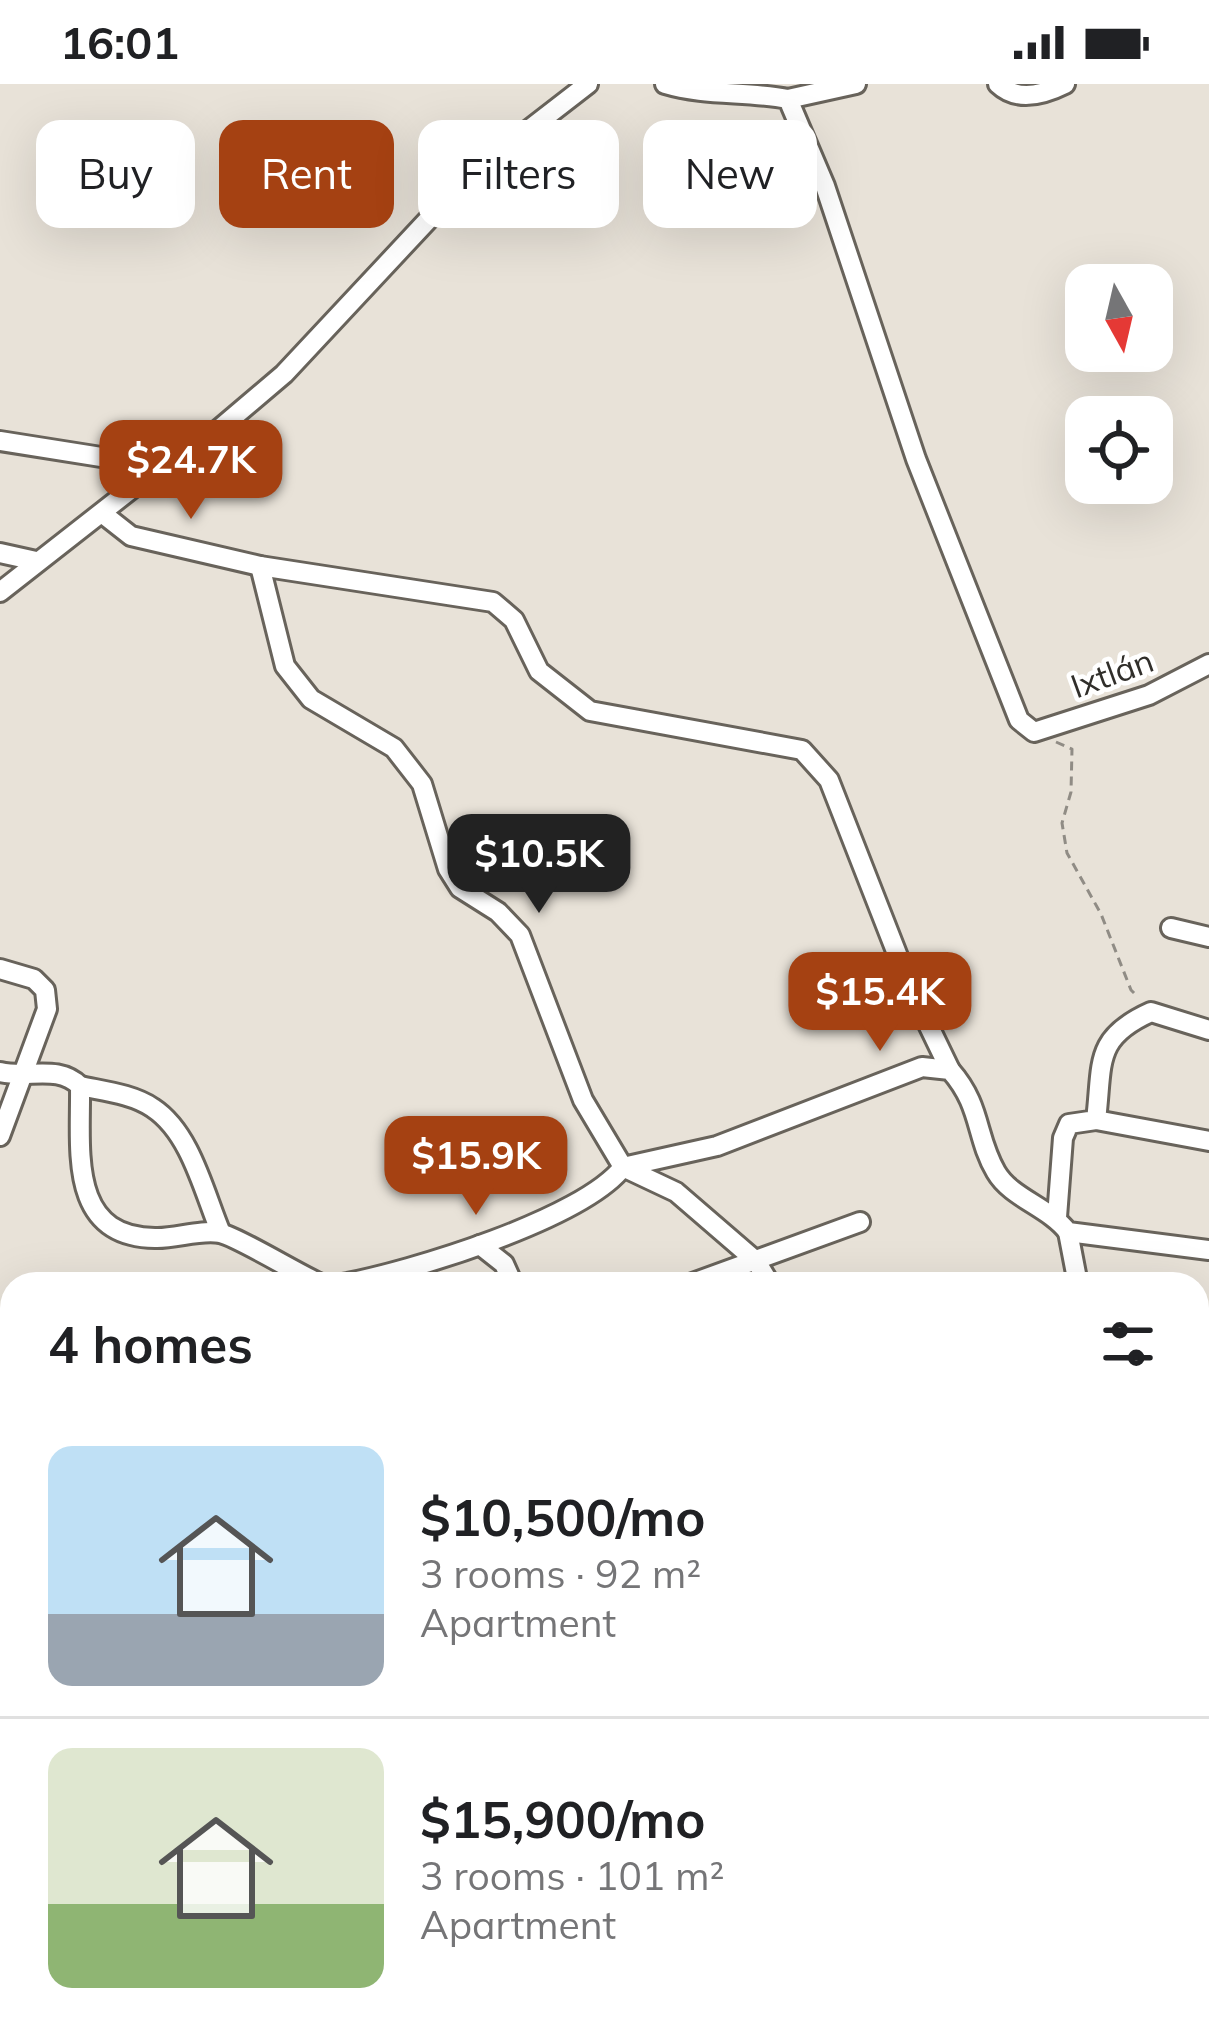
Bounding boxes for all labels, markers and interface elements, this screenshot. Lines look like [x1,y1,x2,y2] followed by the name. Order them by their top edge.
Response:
[60,14,179,70] text: 16:01
[36,120,195,228] chip: Buy
[219,120,394,228] chip: Rent
[418,120,619,228] chip: Filters
[643,120,817,228] chip: New
[1065,264,1173,372] north arrow
[1065,264,1173,504] map controls
[1065,396,1173,504] button: locate
[93,420,289,522] pin: $24.7K
[126,434,256,483] text: $24.7K
[1065,639,1159,706] street label: Ixtlán
[441,814,637,916] pin: $10.5K
[474,828,604,877] text: $10.5K
[782,952,978,1054] pin: $15.4K
[815,966,945,1015] text: $15.4K
[378,1116,574,1218] pin: $15.9K
[411,1130,541,1179] text: $15.9K
[1095,1311,1161,1377] icon: filters
[48,1312,253,1376] text: 4 homes
[420,1485,705,1549] text: $10,500/mo
[144,1494,288,1638] icon: home
[420,1549,701,1598] text: 3 rooms · 92 m²
[420,1598,616,1647] text: Apartment
[420,1787,705,1851] text: $15,900/mo
[144,1796,288,1940] icon: home
[420,1851,724,1900] text: 3 rooms · 101 m²
[420,1900,616,1949] text: Apartment

